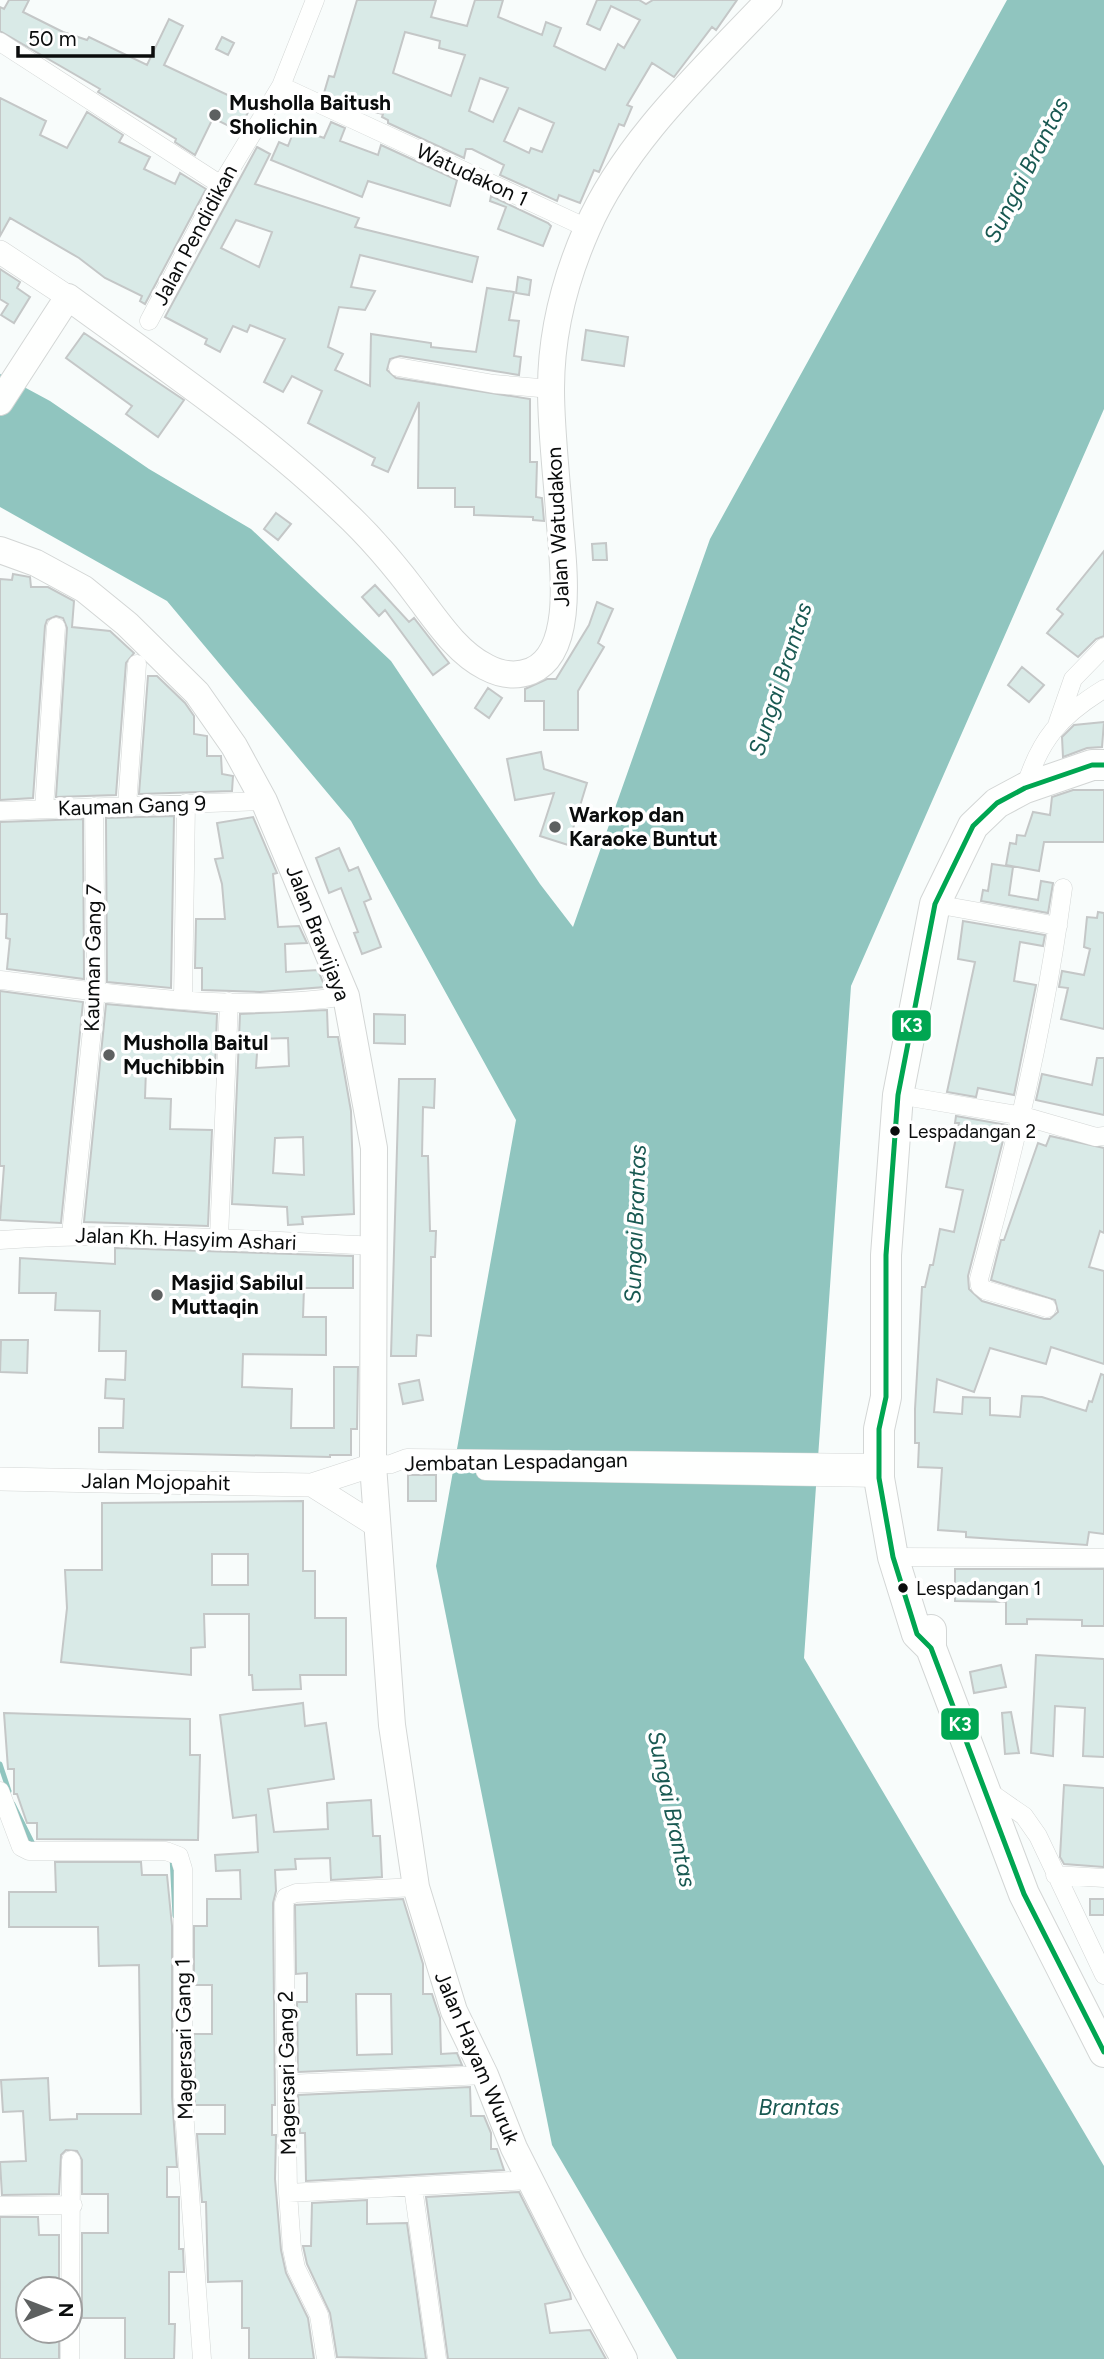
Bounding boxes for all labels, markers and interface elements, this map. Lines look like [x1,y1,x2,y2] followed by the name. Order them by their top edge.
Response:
[18,14,152,58] scale bar
[28,26,77,51] text: 50 m
[229,90,391,139] place label: Musholla Baitush Sholichin
[977,93,1075,247] water label: Sungai Brantas
[207,107,223,123] marker: Musholla Baitush Sholichin
[412,138,532,211] street label: Watudakon 1
[147,160,242,309] street label: Jalan Pendidikan
[541,446,574,608] street label: Jalan Watudakon
[742,599,818,759] water label: Sungai Brantas
[57,790,207,821] street label: Kauman Gang 9
[569,802,718,851] place label: Warkop dan Karaoke Buntut
[547,819,563,835] marker: Warkop dan Karaoke Buntut
[281,861,356,1004] street label: Jalan Brawijaya
[79,884,106,1032] street label: Kauman Gang 7
[891,1009,932,1042] line badge: K3
[899,1014,923,1037] text: K3
[123,1030,269,1079] place label: Musholla Baitul Muchibbin
[101,1047,117,1063] marker: Musholla Baitul Muchibbin
[908,1120,1036,1143] place label: Lespadangan 2
[888,1124,902,1138] marker: Lespadangan 2
[618,1144,652,1304] water label: Sungai Brantas
[75,1222,297,1255] street label: Jalan Kh. Hasyim Ashari
[171,1270,303,1319] place label: Masjid Sabilul Muttaqin
[149,1287,165,1303] marker: Masjid Sabilul Muttaqin
[404,1447,628,1476] street label: Jembatan Lespadangan
[81,1468,231,1495] street label: Jalan Mojopahit
[916,1577,1041,1600] place label: Lespadangan 1
[896,1581,910,1595] marker: Lespadangan 1
[940,1707,980,1741] line badge: K3
[948,1713,972,1736] text: K3
[642,1728,702,1890] water label: Sungai Brantas
[170,1958,197,2120] street label: Magersari Gang 1
[430,1968,526,2149] street label: Jalan Hayam Wuruk
[273,1990,300,2156] street label: Magersari Gang 2
[758,2093,840,2121] water label: Brantas
[14,2275,84,2345] north arrow
[54,2303,77,2317] text: N

